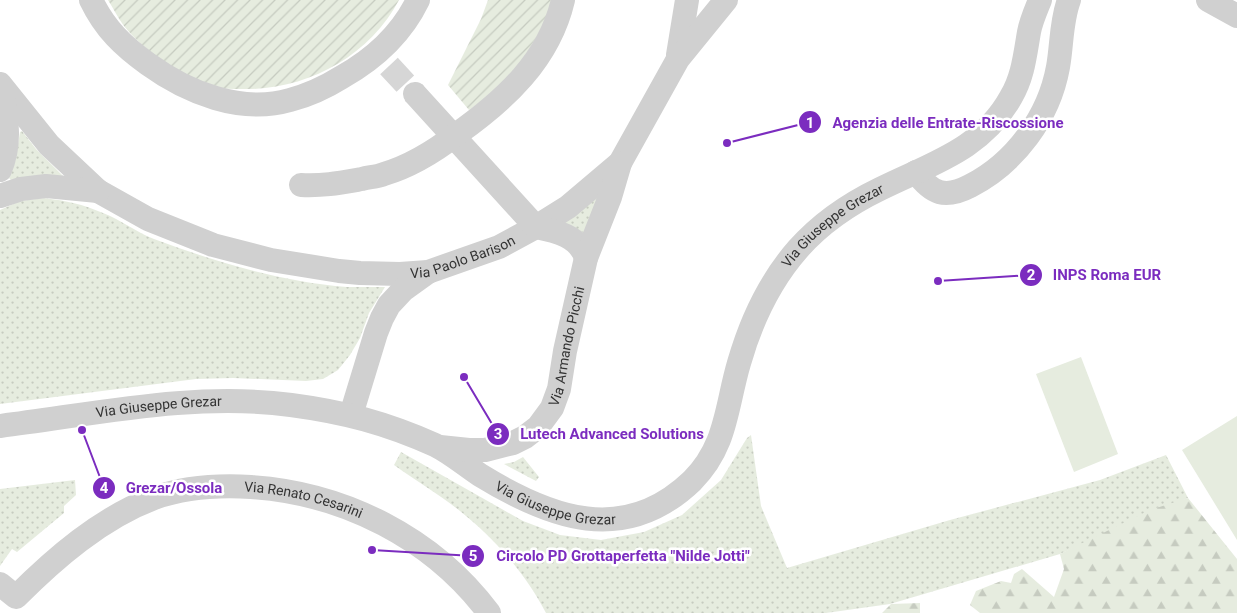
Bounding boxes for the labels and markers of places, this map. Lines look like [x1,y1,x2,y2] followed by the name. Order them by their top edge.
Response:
[797,107,1073,137] callout: Agenzia delle Entrate-Riscossione
[1018,260,1171,290] callout: INPS Roma EUR
[485,419,714,449] callout: Lutech Advanced Solutions
[91,473,233,503] callout: Grezar/Ossola
[461,541,759,571] callout: Circolo PD Grottaperfetta "Nilde Jotti"

